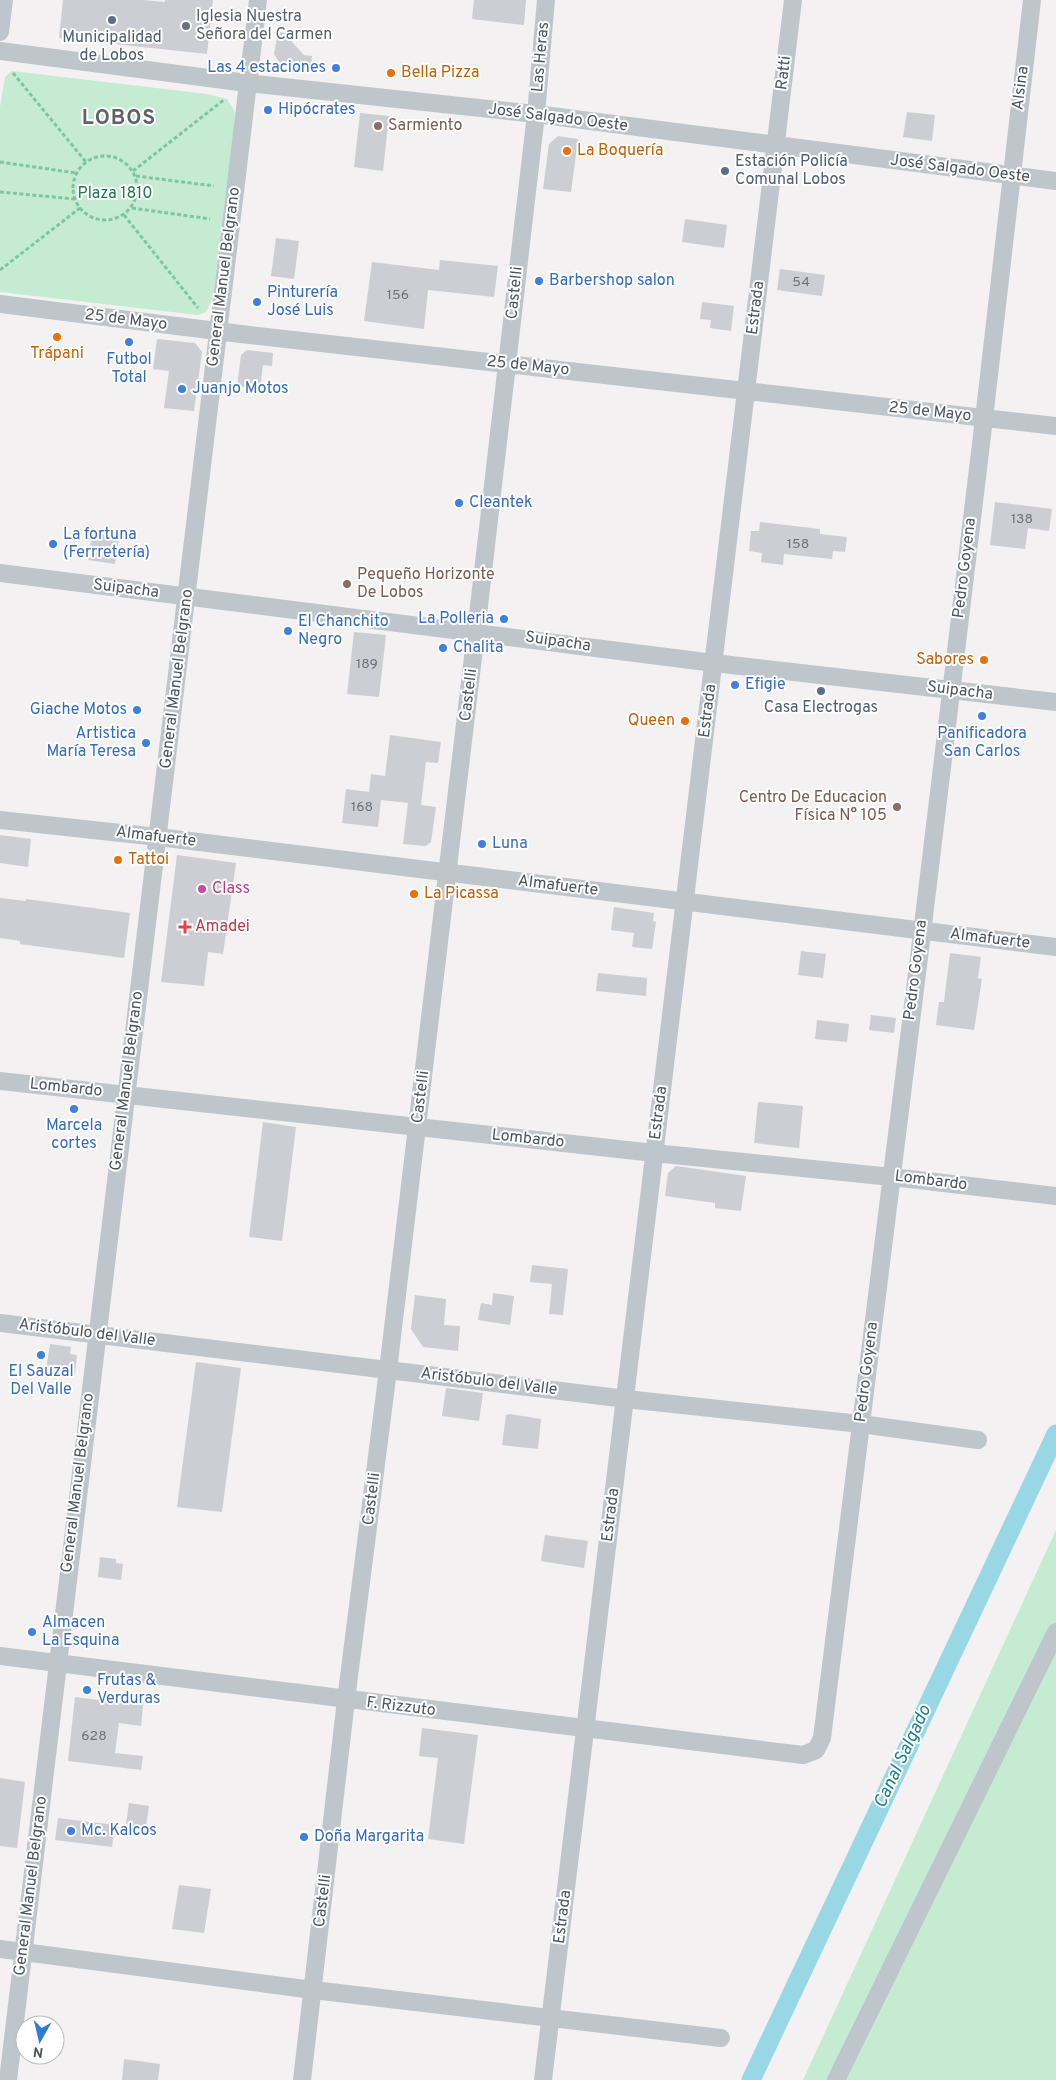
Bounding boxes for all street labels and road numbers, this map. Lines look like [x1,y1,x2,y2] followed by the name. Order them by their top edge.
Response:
[528,21,554,93] street label: Las Heras
[772,55,796,91] street label: Ratti
[1008,65,1034,111] street label: Alsina
[487,100,629,136] street label: José Salgado Oeste
[889,151,1031,187] street label: José Salgado Oeste
[203,186,245,368] street label: General Manuel Belgrano
[502,266,528,320] street label: Castelli
[743,280,769,336] street label: Estrada
[84,305,168,335] street label: 25 de Mayo
[486,352,570,380] street label: 25 de Mayo
[888,398,972,426] street label: 25 de Mayo
[949,517,981,619] street label: Pedro Goyena
[92,575,160,603] street label: Suipacha
[156,588,198,770] street label: General Manuel Belgrano
[524,627,592,657] street label: Suipacha
[456,667,482,723] street label: Castelli
[926,677,994,705] street label: Suipacha
[695,683,721,739] street label: Estrada
[115,822,197,852] street label: Almafuerte
[517,871,599,901] street label: Almafuerte
[900,919,932,1021] street label: Pedro Goyena
[949,924,1031,954] street label: Almafuerte
[106,990,148,1172] street label: General Manuel Belgrano
[408,1069,434,1125] street label: Castelli
[29,1074,103,1102] street label: Lombardo
[646,1085,672,1141] street label: Estrada
[491,1125,565,1153] street label: Lombardo
[894,1167,968,1195] street label: Lombardo
[17,1315,157,1351] street label: Aristóbulo del Valle
[851,1321,883,1423] street label: Pedro Goyena
[419,1364,559,1400] street label: Aristóbulo del Valle
[57,1392,99,1574] street label: General Manuel Belgrano
[359,1471,385,1527] street label: Castelli
[598,1487,624,1543] street label: Estrada
[365,1693,437,1721] street label: F. Rizzuto
[10,1795,52,1977] street label: General Manuel Belgrano
[310,1873,336,1929] street label: Castelli
[550,1889,576,1945] street label: Estrada

